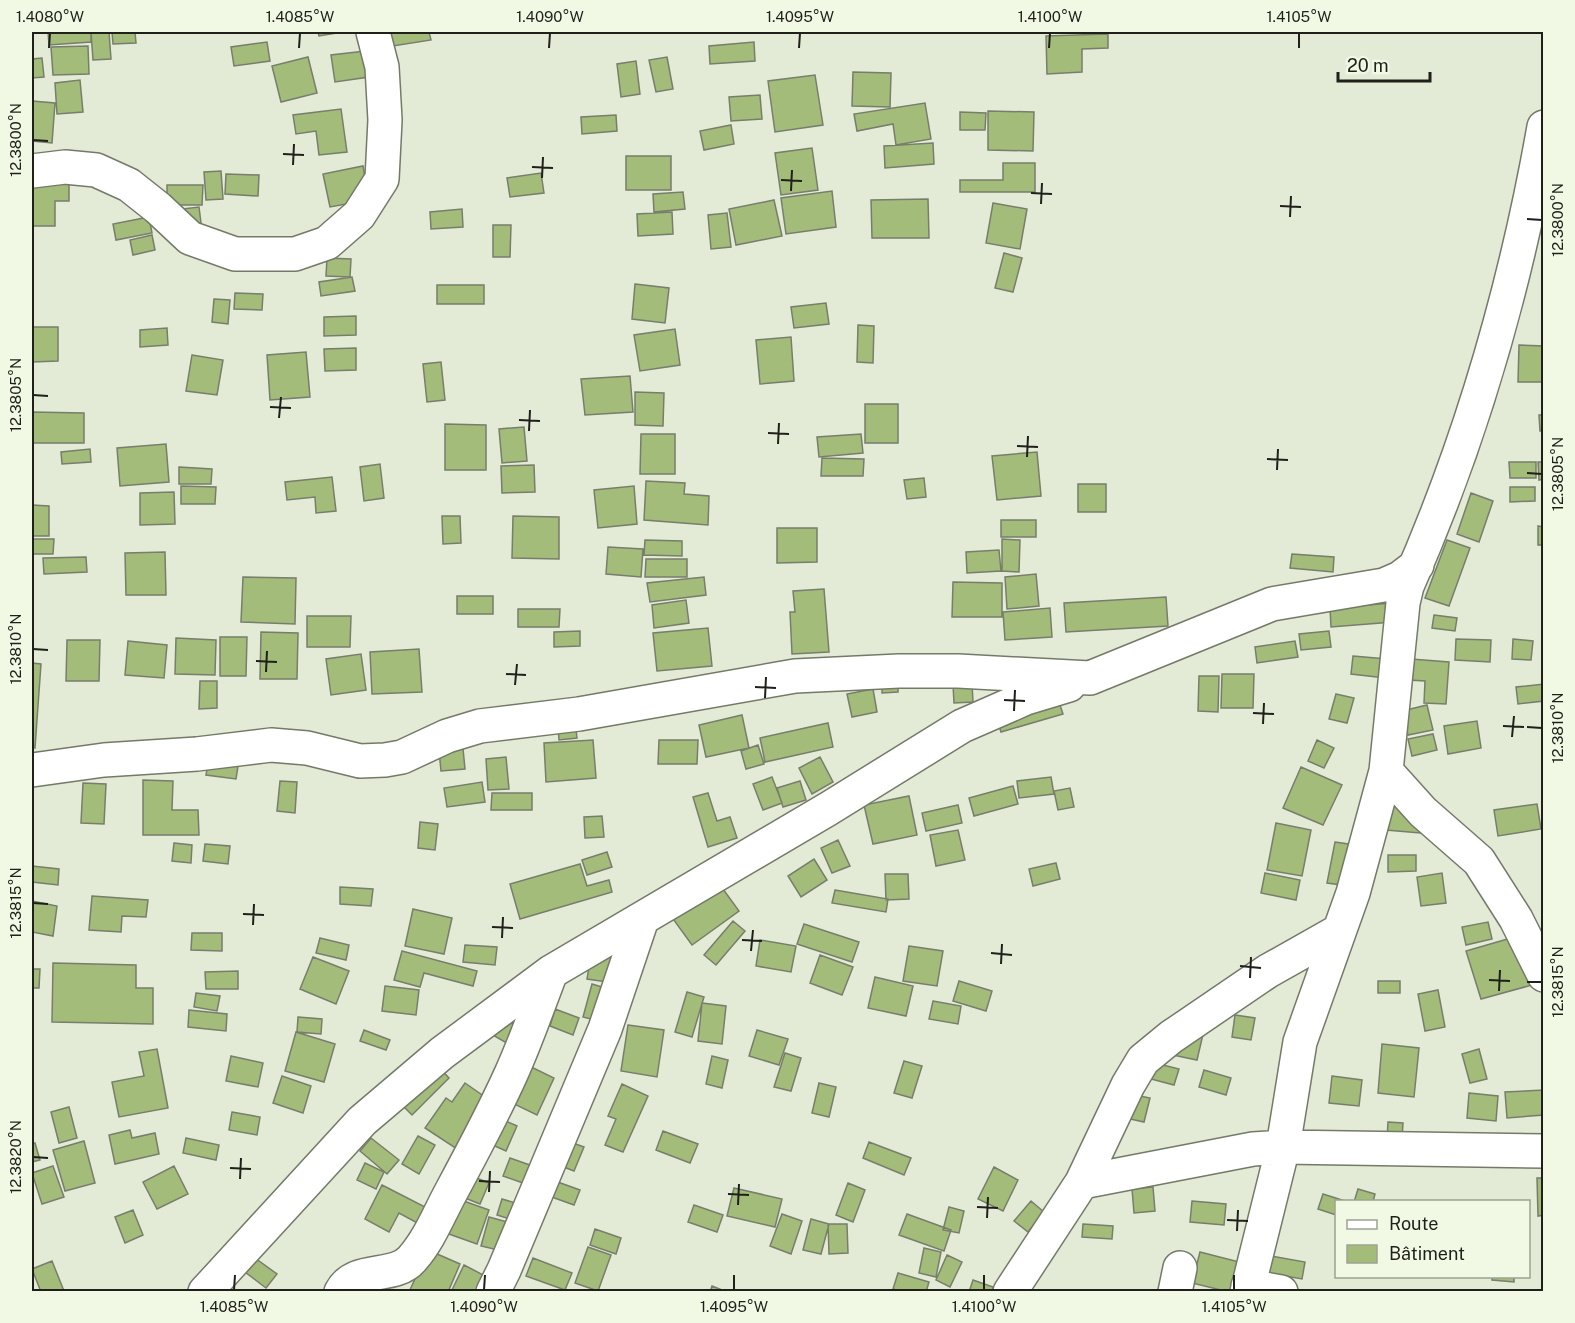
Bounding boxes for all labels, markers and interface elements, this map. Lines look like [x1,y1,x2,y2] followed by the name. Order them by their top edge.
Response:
[16,8,84,25] text: 1.4080°W
[266,8,334,25] text: 1.4085°W
[516,8,584,25] text: 1.4090°W
[766,8,834,25] text: 1.4095°W
[1018,8,1082,25] text: 1.4100°W
[1267,8,1331,25] text: 1.4105°W
[1338,45,1430,83] scale bar
[1347,55,1389,76] text: 20 m
[7,103,24,177] text: 12.3800°N
[1549,183,1566,257] text: 12.3800°N
[7,358,24,432] text: 12.3805°N
[1549,437,1566,511] text: 12.3805°N
[7,613,24,685] text: 12.3810°N
[1549,692,1566,764] text: 12.3810°N
[7,867,24,939] text: 12.3815°N
[1549,946,1566,1018] text: 12.3815°N
[7,1120,24,1194] text: 12.3820°N
[1335,1200,1530,1278] legend
[1389,1213,1438,1234] text: Route
[1389,1243,1465,1264] text: Bâtiment
[200,1298,268,1315] text: 1.4085°W
[450,1298,518,1315] text: 1.4090°W
[700,1298,768,1315] text: 1.4095°W
[952,1298,1016,1315] text: 1.4100°W
[1202,1298,1266,1315] text: 1.4105°W

